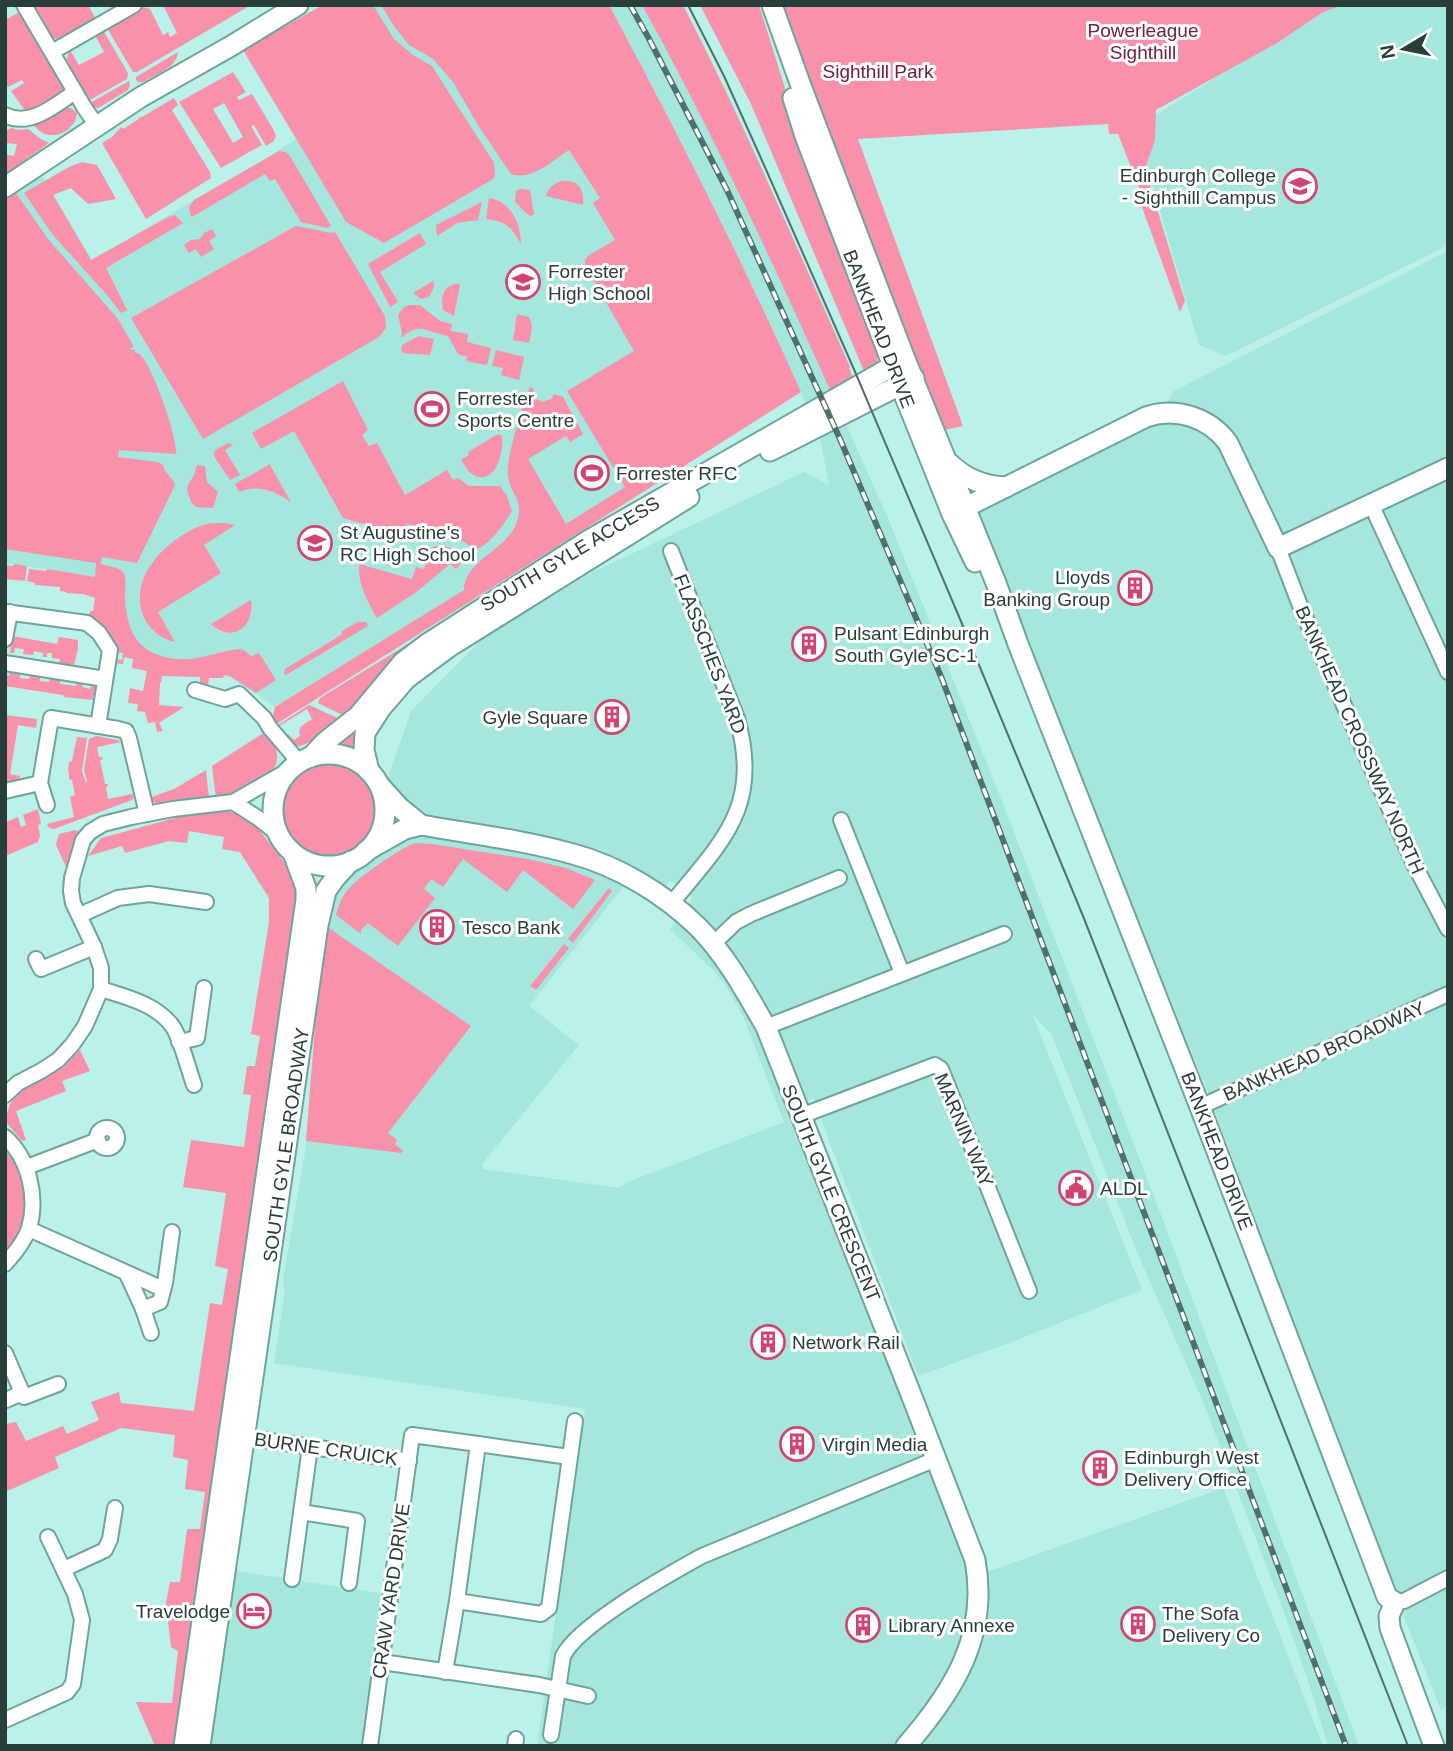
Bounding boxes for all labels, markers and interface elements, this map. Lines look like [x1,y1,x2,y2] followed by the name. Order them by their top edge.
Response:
[1369,14,1439,84] north arrow
[1088,20,1198,63] park label: Powerleague Sighthill
[1376,43,1399,60] text: N
[823,61,934,82] park label: Sighthill Park
[1120,165,1276,208] place label: Edinburgh College - Sighthill Campus
[1281,167,1319,205] school or university icon: Edinburgh College - Sighthill Campus
[839,247,919,411] street label: BANKHEAD DRIVE
[548,261,650,304] place label: Forrester High School
[504,263,542,301] school or university icon: Forrester High School
[457,388,574,431] place label: Forrester Sports Centre
[413,390,451,428] sports icon: Forrester Sports Centre
[573,454,611,492] sports icon: Forrester RFC
[616,463,737,484] place label: Forrester RFC
[477,492,663,616] street label: SOUTH GYLE ACCESS
[340,522,475,565] place label: St Augustine's RC High School
[296,524,334,562] school or university icon: St Augustine's RC High School
[983,567,1110,610] place label: Lloyds Banking Group
[1116,569,1154,607] building icon: Lloyds Banking Group
[670,571,750,737] street label: FLASSCHES YARD
[1291,603,1429,877] street label: BANKHEAD CROSSWAY NORTH
[834,623,989,666] place label: Pulsant Edinburgh South Gyle SC-1
[790,625,828,663] building icon: Pulsant Edinburgh South Gyle SC-1
[593,698,631,736] building icon: Gyle Square
[482,707,588,728] place label: Gyle Square
[418,908,456,946] building icon: Tesco Bank
[462,917,561,938] place label: Tesco Bank
[1220,997,1428,1105] street label: BANKHEAD BROADWAY
[259,1026,313,1264] street label: SOUTH GYLE BROADWAY
[1177,1069,1257,1233] street label: BANKHEAD DRIVE
[931,1070,998,1190] street label: MARNIN WAY
[778,1081,884,1305] street label: SOUTH GYLE CRESCENT
[1057,1169,1095,1207] public building icon: ALDL
[1100,1178,1148,1199] place label: ALDL
[749,1323,787,1361] building icon: Network Rail
[792,1332,900,1353] place label: Network Rail
[778,1425,816,1463] building icon: Virgin Media
[253,1429,399,1470] street label: BURNE CRUICK
[822,1434,928,1455] place label: Virgin Media
[1124,1447,1260,1490] place label: Edinburgh West Delivery Office
[1081,1449,1119,1487] building icon: Edinburgh West Delivery Office
[368,1502,414,1680] street label: CRAW YARD DRIVE
[235,1592,273,1630] hotel icon: Travelodge
[136,1601,230,1622] place label: Travelodge
[1162,1603,1260,1646] place label: The Sofa Delivery Co
[1119,1605,1157,1643] building icon: The Sofa Delivery Co
[844,1606,882,1644] building icon: Library Annexe
[888,1615,1015,1636] place label: Library Annexe

